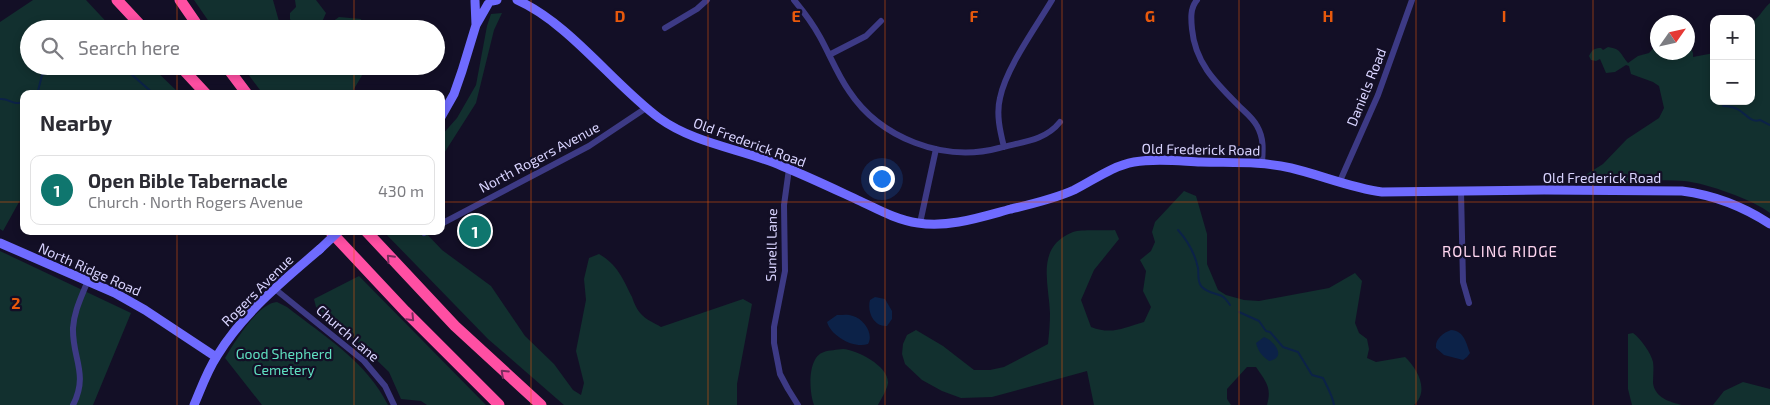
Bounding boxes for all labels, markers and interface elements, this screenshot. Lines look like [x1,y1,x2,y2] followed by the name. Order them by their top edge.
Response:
[615,6,626,25] text: D
[791,6,801,25] text: E
[970,6,979,25] text: F
[1145,6,1155,25] text: G
[1322,6,1334,25] text: H
[1502,6,1506,25] text: I
[1650,15,1695,60] north arrow
[1710,15,1755,105] map controls
[1710,15,1755,60] button: +
[20,20,445,75] search box
[38,34,66,62] icon: search
[78,36,180,59] text: Search here
[1343,45,1389,129] street label: Daniels Road
[1710,60,1755,105] button: −
[40,110,112,135] text: Nearby
[691,114,809,170] street label: Old Frederick Road
[476,118,602,196] street label: North Rogers Avenue
[1141,139,1261,159] street label: Old Frederick Road
[869,166,895,192] your location
[88,169,288,192] text: Open Bible Tabernacle
[1543,169,1661,186] street label: Old Frederick Road
[54,181,60,200] text: 1
[378,181,424,200] text: 430 m
[88,192,303,211] text: Church · North Rogers Avenue
[762,208,780,282] street label: Sunell Lane
[459,212,491,250] pin: 1
[36,239,144,299] street label: North Ridge Road
[1442,242,1558,260] district label: ROLLING RIDGE
[218,251,296,329] street label: Rogers Avenue
[387,254,396,263] one-way arrow
[11,293,21,312] text: 2
[313,301,383,365] street label: Church Lane
[406,312,415,321] one-way arrow
[236,345,332,378] park label: Good Shepherd Cemetery
[501,370,510,379] one-way arrow

